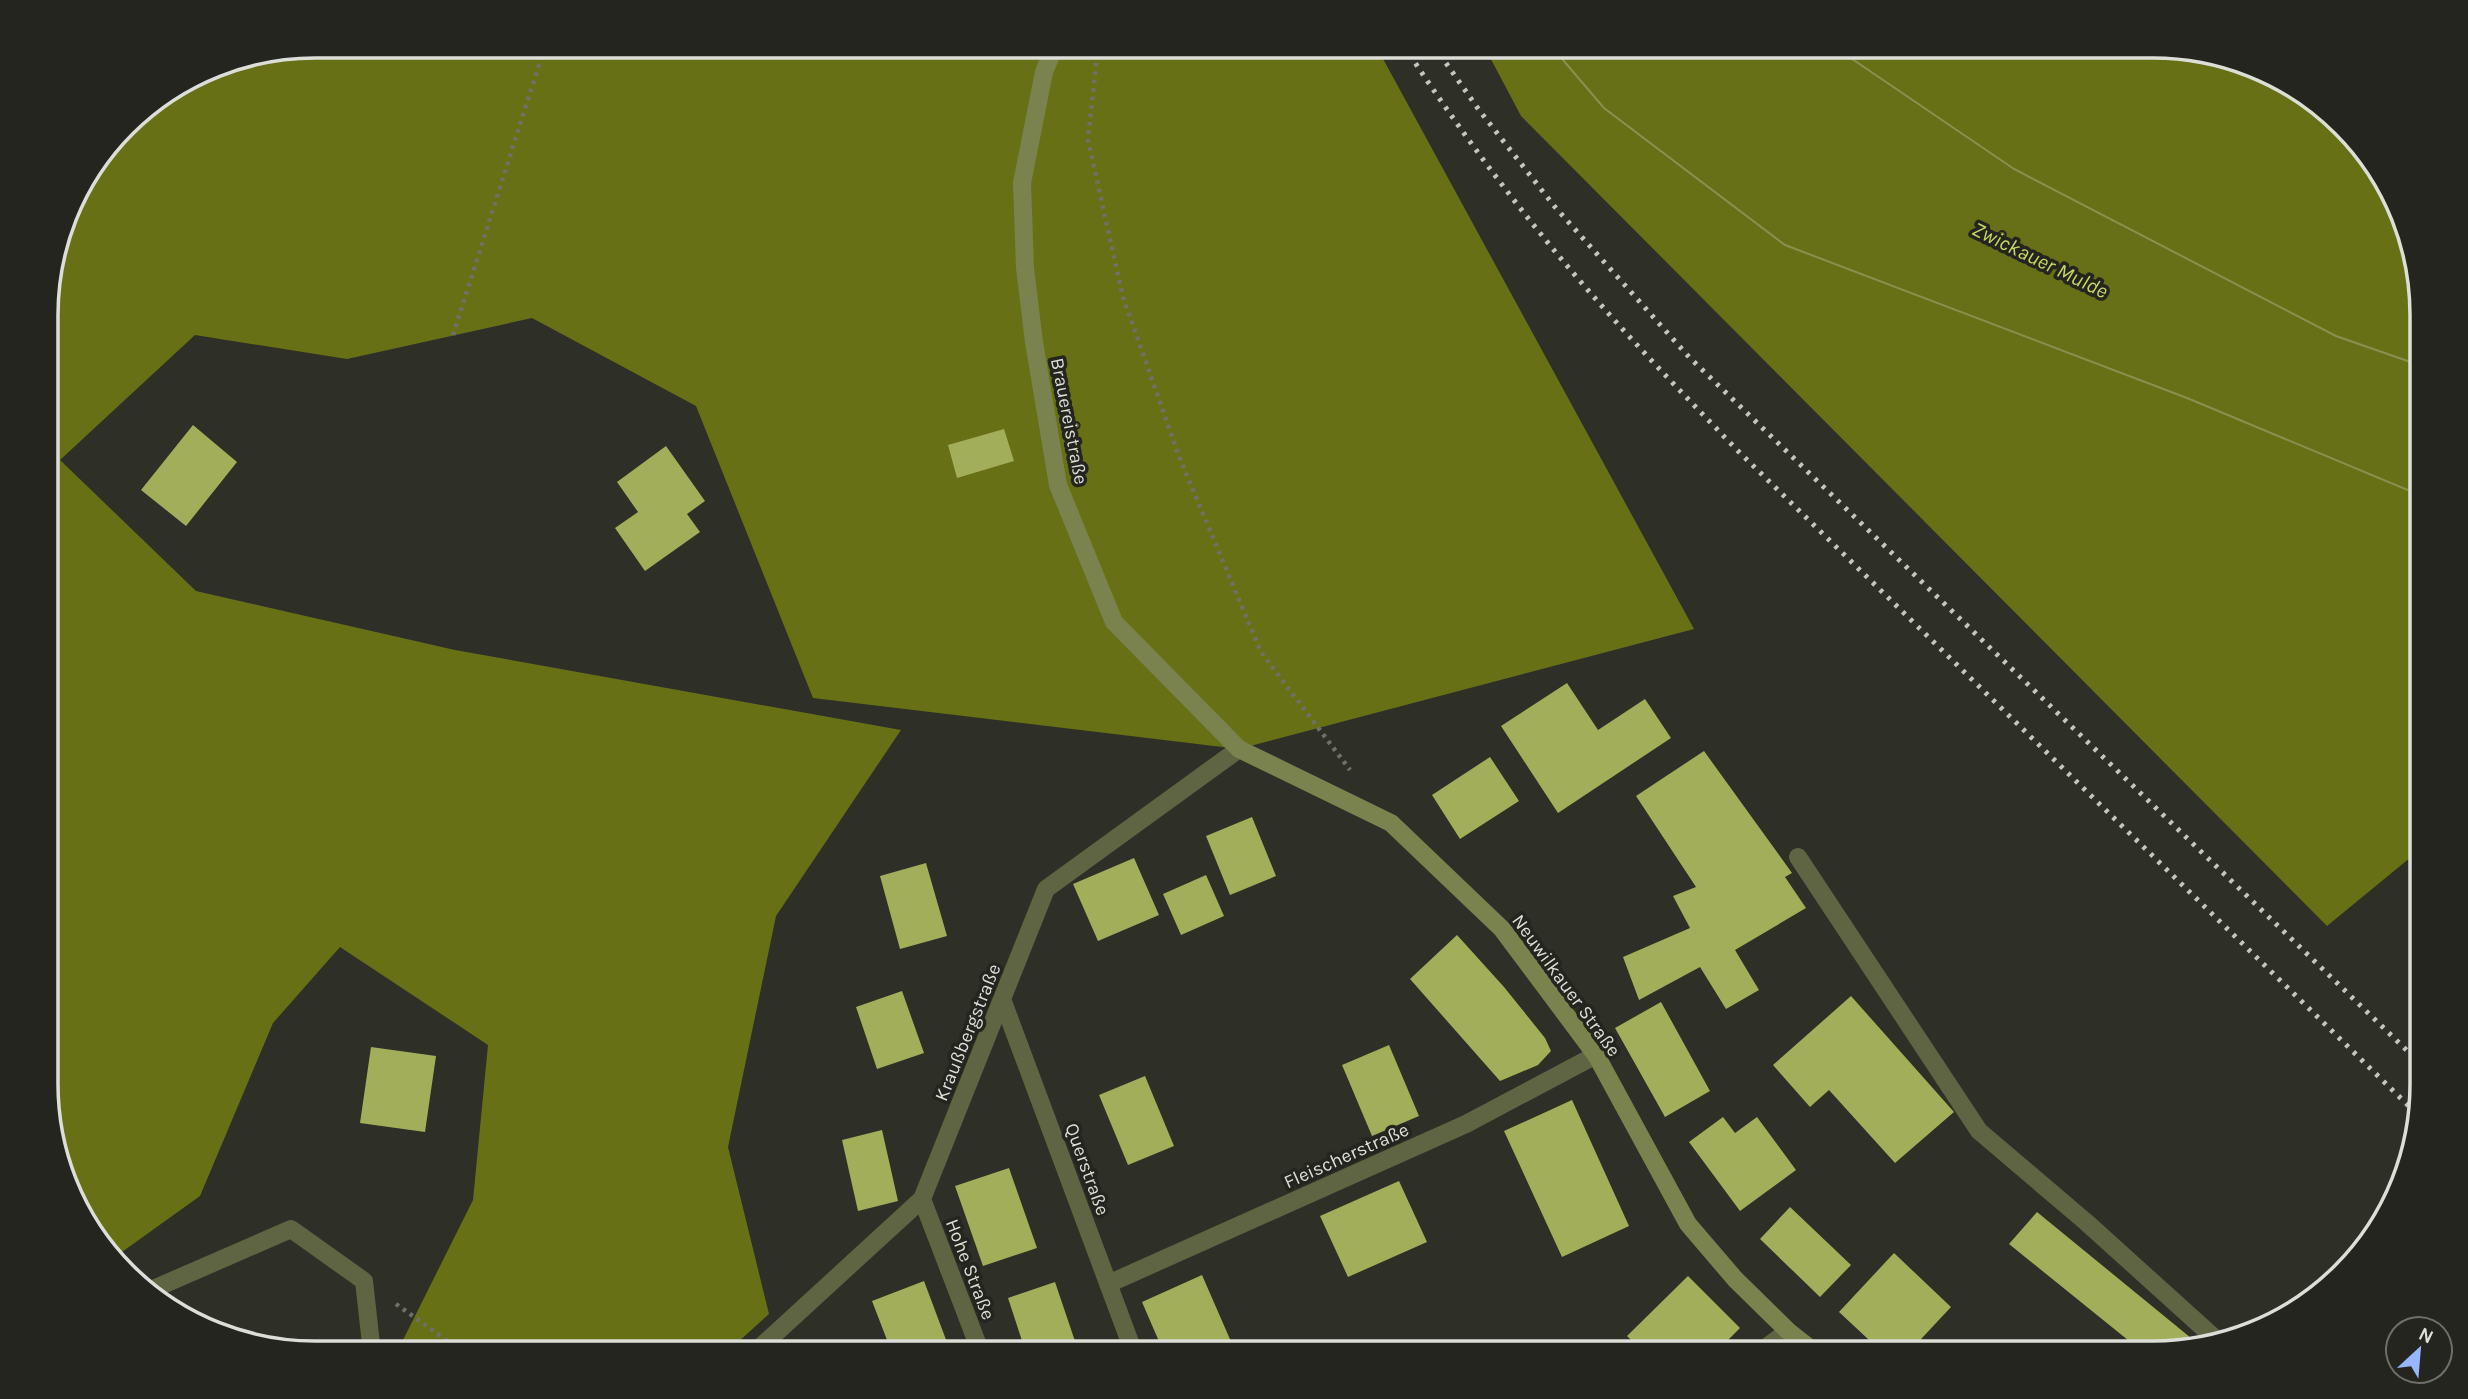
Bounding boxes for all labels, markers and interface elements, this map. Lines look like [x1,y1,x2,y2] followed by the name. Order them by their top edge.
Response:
[1968,217,2112,303] water label: Zwickauer Mulde
[1046,356,1092,486] street label: Brauereistraße
[1507,910,1625,1061] street label: Neuwilkauer Straße
[930,960,1006,1104] street label: Kraußbergstraße
[1281,1119,1412,1193] street label: Fleischerstraße
[1060,1120,1114,1218] street label: Querstraße
[941,1216,999,1323] street label: Hohe Straße
[2384,1315,2454,1385] north arrow
[2415,1323,2437,1348] text: N

